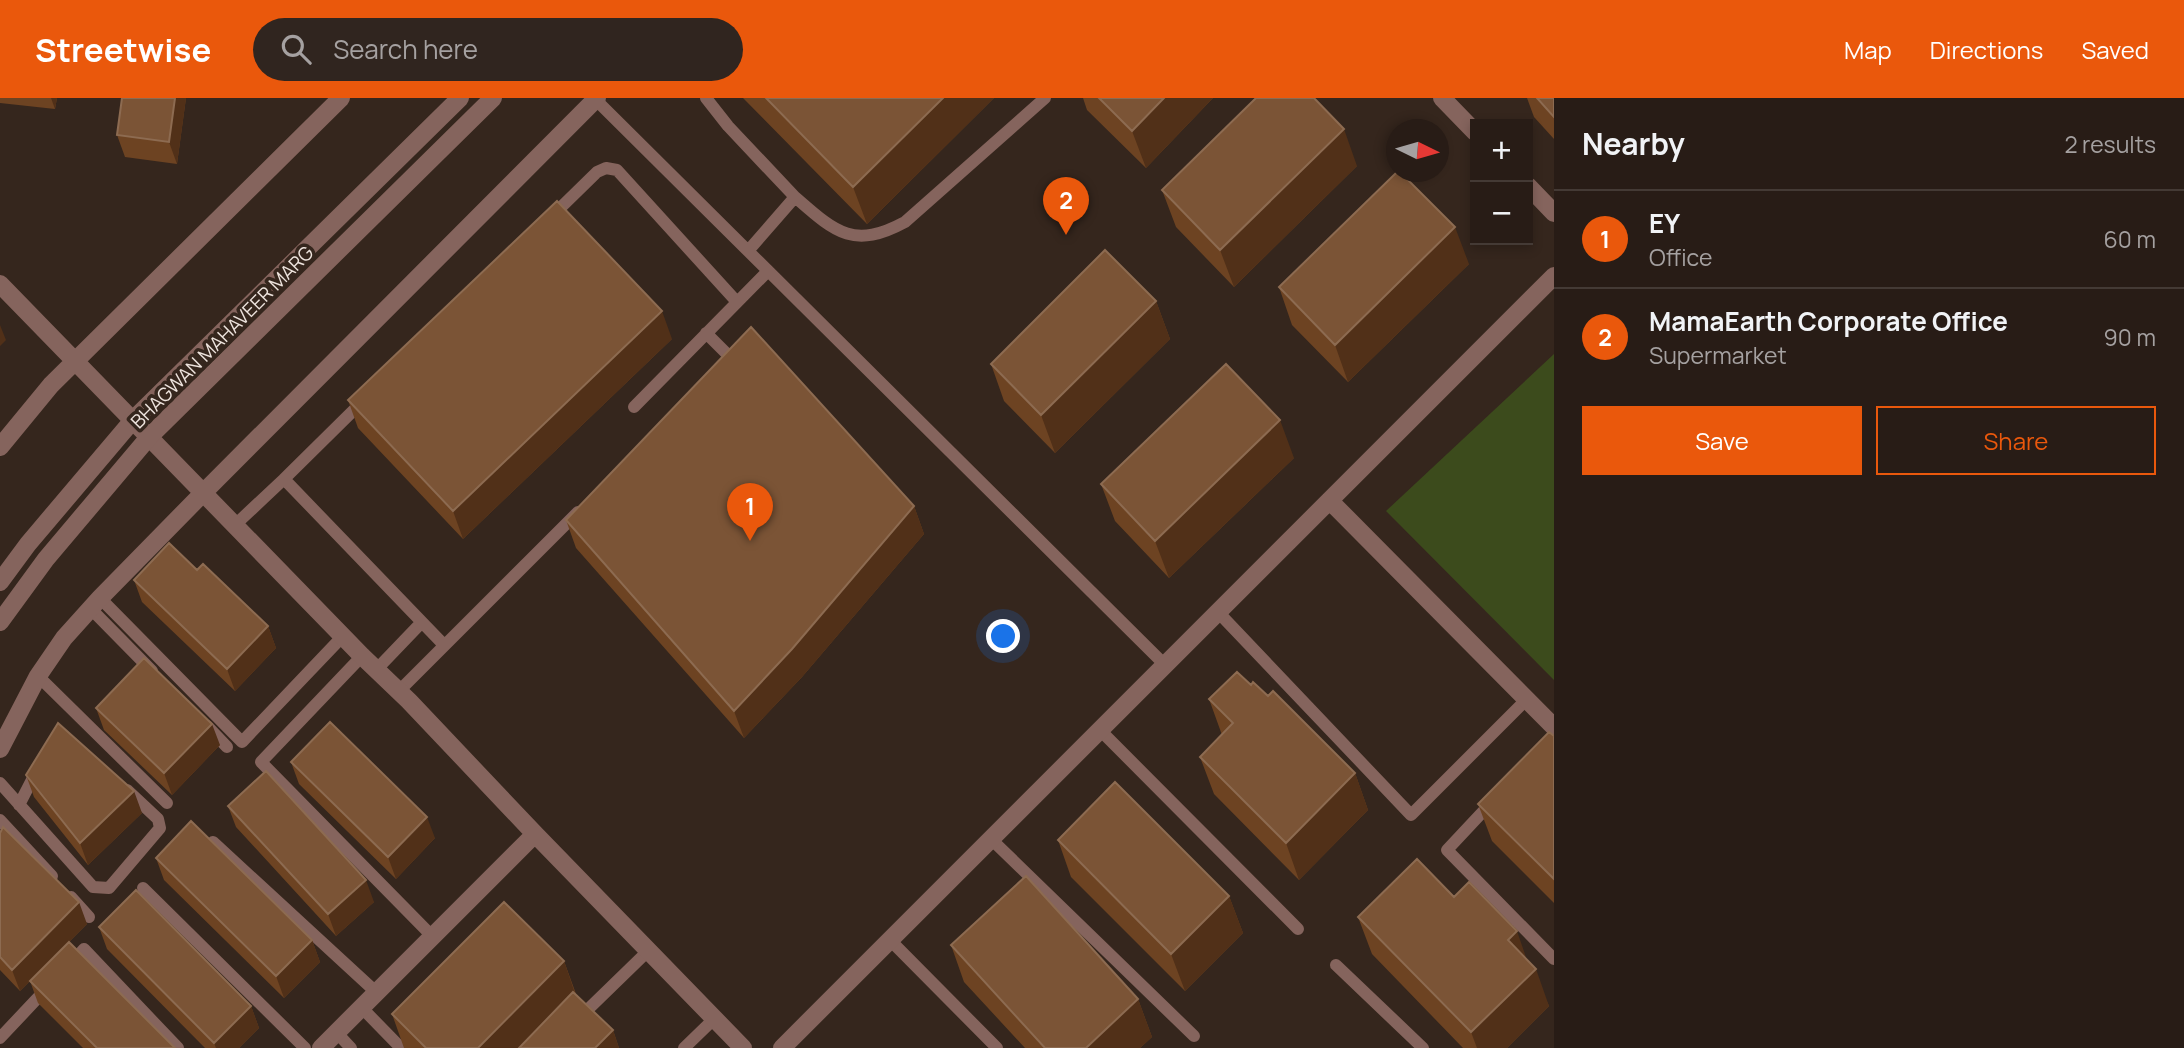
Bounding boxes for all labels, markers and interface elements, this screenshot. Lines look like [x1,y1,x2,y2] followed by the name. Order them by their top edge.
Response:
[253,18,743,81] search box
[35,27,211,72] text: Streetwise
[277,30,315,68] icon: search
[333,31,478,67] text: Search here
[1844,33,1892,66] text: Map
[1930,33,2043,66] text: Directions
[2081,33,2149,66] text: Saved
[1386,119,1449,182] north arrow
[1470,119,1533,245] map controls
[1470,119,1533,182] button: +
[1582,123,1685,164] text: Nearby
[2064,128,2156,160] text: 2 results
[1043,177,1089,235] pin: 2
[1470,182,1533,245] button: −
[1649,205,1680,241] text: EY
[1600,223,1610,255] text: 1
[2104,223,2156,255] text: 60 m
[125,240,319,434] street label: BHAGWAN MAHAVEER MARG
[1649,241,1712,273] text: Office
[1649,303,2008,339] text: MamaEarth Corporate Office
[1598,321,1612,353] text: 2
[2104,321,2156,353] text: 90 m
[1649,339,1787,371] text: Supermarket
[1582,406,1862,475] button: Save
[1876,406,2156,475] button: Share
[727,483,773,541] pin: 1
[986,619,1020,653] your location

